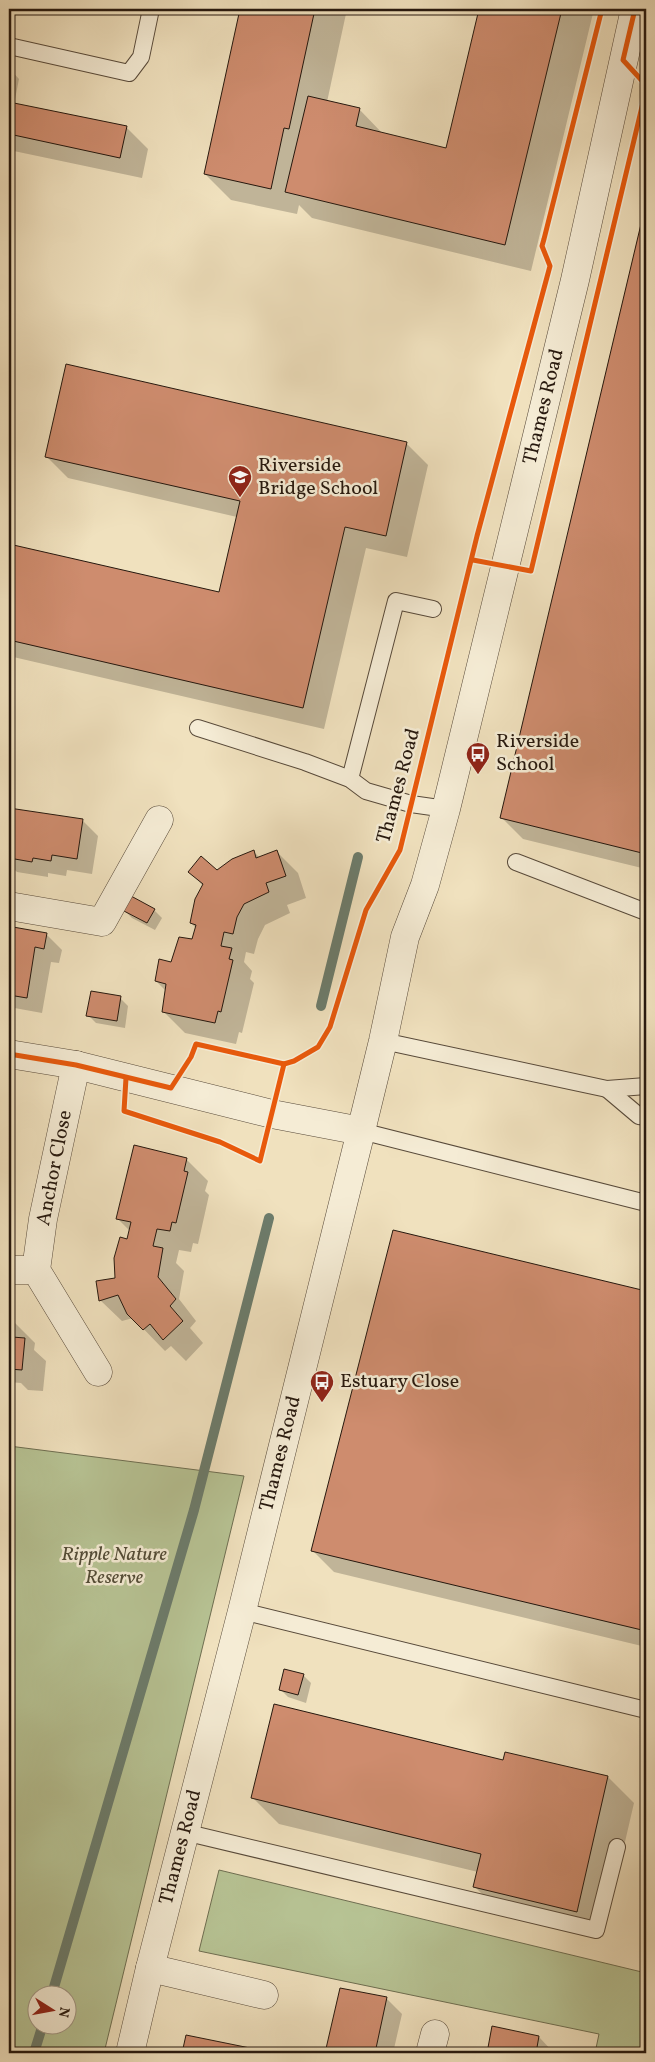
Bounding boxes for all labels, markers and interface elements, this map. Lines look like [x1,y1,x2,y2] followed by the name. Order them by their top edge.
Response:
[516,346,572,468] street label: Thames Road
[258,452,378,503] place label: Riverside Bridge School
[227,464,253,498] school or university icon: Riverside Bridge School
[370,725,428,847] street label: Thames Road
[496,728,579,779] place label: Riverside School
[465,741,491,775] bus stop icon: Riverside School
[30,1108,80,1228] street label: Anchor Close
[340,1368,459,1396] place label: Estuary Close
[309,1369,335,1403] bus stop icon: Estuary Close
[253,1393,309,1514] street label: Thames Road
[61,1541,167,1592] park label: Ripple Nature Reserve
[153,1787,209,1908] street label: Thames Road
[28,1984,78,2034] north arrow
[53,2005,74,2019] text: N

